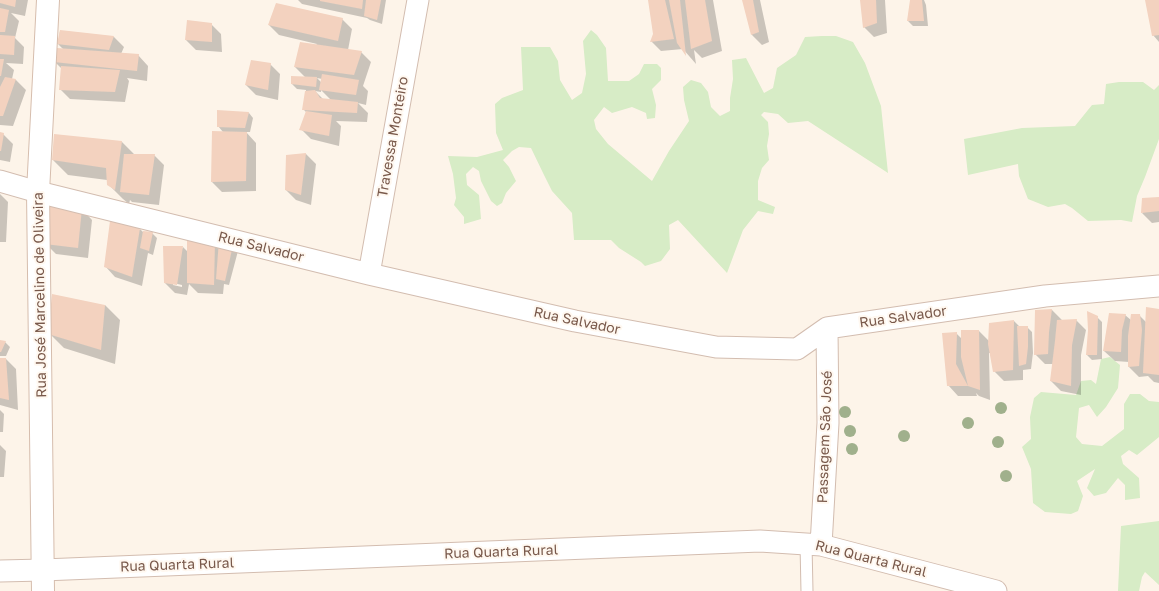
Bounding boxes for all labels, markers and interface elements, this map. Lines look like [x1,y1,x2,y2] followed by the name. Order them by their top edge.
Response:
[374,75,412,199] street label: Travessa Monteiro
[30,192,50,398] street label: Rua José Marcelino de Oliveira
[216,228,306,266] street label: Rua Salvador
[858,303,948,331] street label: Rua Salvador
[532,304,622,338] street label: Rua Salvador
[814,370,836,504] street label: Passagem São José
[814,537,928,581] street label: Rua Quarta Rural
[444,542,558,562] street label: Rua Quarta Rural
[120,555,234,575] street label: Rua Quarta Rural

